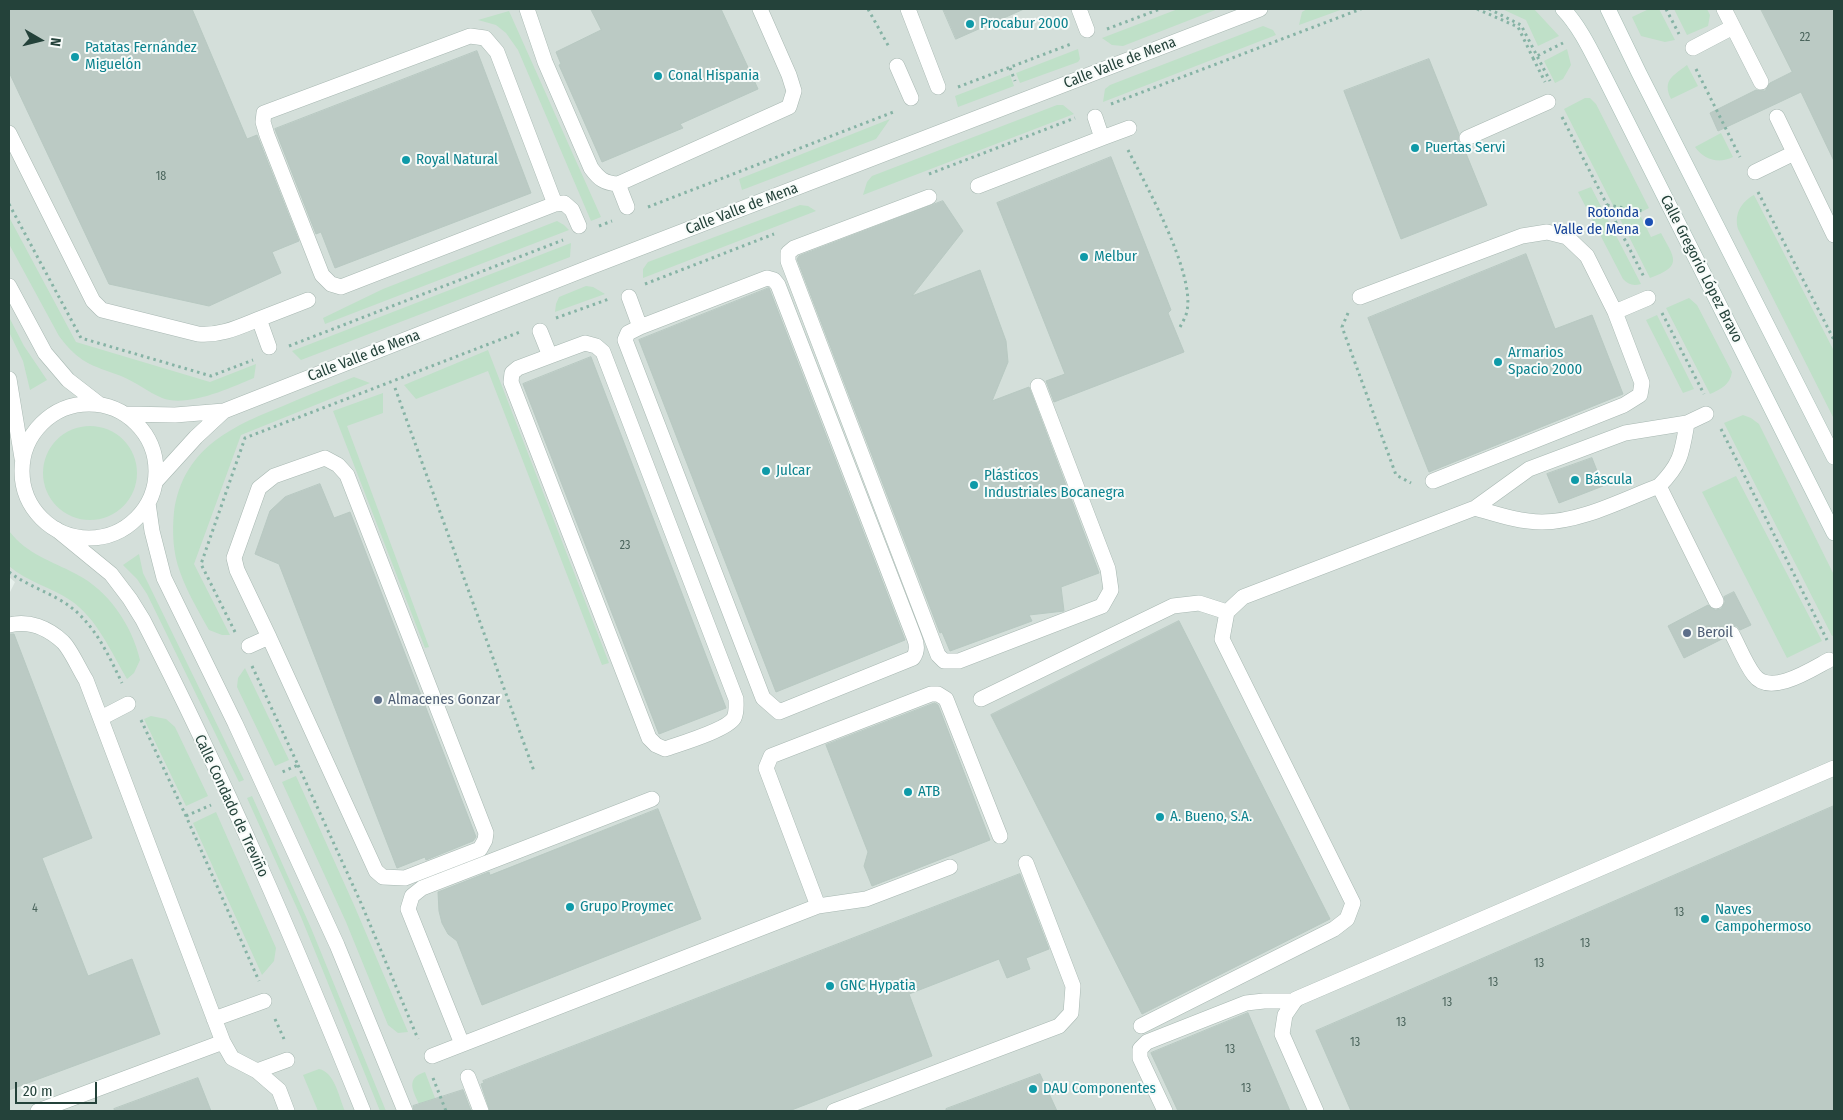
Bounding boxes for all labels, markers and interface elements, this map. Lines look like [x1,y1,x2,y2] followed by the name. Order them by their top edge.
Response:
[15,15,65,65] north arrow
[980,15,1069,33] place label: Procabur 2000
[964,18,976,30] marker: Procabur 2000
[1800,31,1810,45] house number: 22
[1061,33,1179,93] street label: Calle Valle de Mena
[46,37,64,47] text: N
[85,39,197,74] place label: Patatas Fernández Miguelón
[69,51,81,63] marker: Patatas Fernández Miguelón
[668,67,759,85] place label: Conal Hispania
[652,70,664,82] marker: Conal Hispania
[1425,139,1505,157] place label: Puertas Servi
[1409,142,1421,154] marker: Puertas Servi
[416,151,498,169] place label: Royal Natural
[400,154,412,166] marker: Royal Natural
[156,170,166,184] house number: 18
[683,179,801,239] street label: Calle Valle de Mena
[1656,192,1746,346] street label: Calle Gregorio López Bravo
[1554,204,1639,239] place label: Rotonda Valle de Mena
[1643,216,1655,228] marker: Rotonda Valle de Mena
[1094,248,1137,266] place label: Melbur
[1078,251,1090,263] marker: Melbur
[305,326,423,386] street label: Calle Valle de Mena
[1508,344,1582,379] place label: Armarios Spacio 2000
[1492,356,1504,368] marker: Armarios Spacio 2000
[776,462,811,480] place label: Julcar
[760,465,772,477] marker: Julcar
[984,467,1125,502] place label: Plásticos Industriales Bocanegra
[1585,471,1632,489] place label: Báscula
[1569,474,1581,486] marker: Báscula
[968,479,980,491] marker: Plásticos Industriales Bocanegra
[620,539,630,553] house number: 23
[1697,624,1733,642] place label: Beroil
[1681,627,1693,639] marker: Beroil
[388,691,500,709] place label: Almacenes Gonzar
[372,694,384,706] marker: Almacenes Gonzar
[190,732,272,880] street label: Calle Condado de Treviño
[918,783,940,801] place label: ATB
[902,786,914,798] marker: ATB
[1170,808,1252,826] place label: A. Bueno, S.A.
[1154,811,1166,823] marker: A. Bueno, S.A.
[580,898,673,916] place label: Grupo Proymec
[564,901,576,913] marker: Grupo Proymec
[1715,901,1811,936] place label: Naves Campohermoso
[32,902,38,916] house number: 4
[1674,906,1684,920] house number: 13
[1699,913,1711,925] marker: Naves Campohermoso
[1580,937,1590,951] house number: 13
[1534,957,1544,971] house number: 13
[1488,976,1498,990] house number: 13
[840,977,916,995] place label: GNC Hypatia
[824,980,836,992] marker: GNC Hypatia
[1442,996,1452,1010] house number: 13
[1396,1016,1406,1030] house number: 13
[1350,1036,1360,1050] house number: 13
[1225,1043,1235,1057] house number: 13
[18,1072,100,1104] scale bar
[1043,1080,1156,1098] place label: DAU Componentes
[23,1082,53,1100] text: 20 m
[1241,1082,1251,1096] house number: 13
[1027,1083,1039,1095] marker: DAU Componentes

